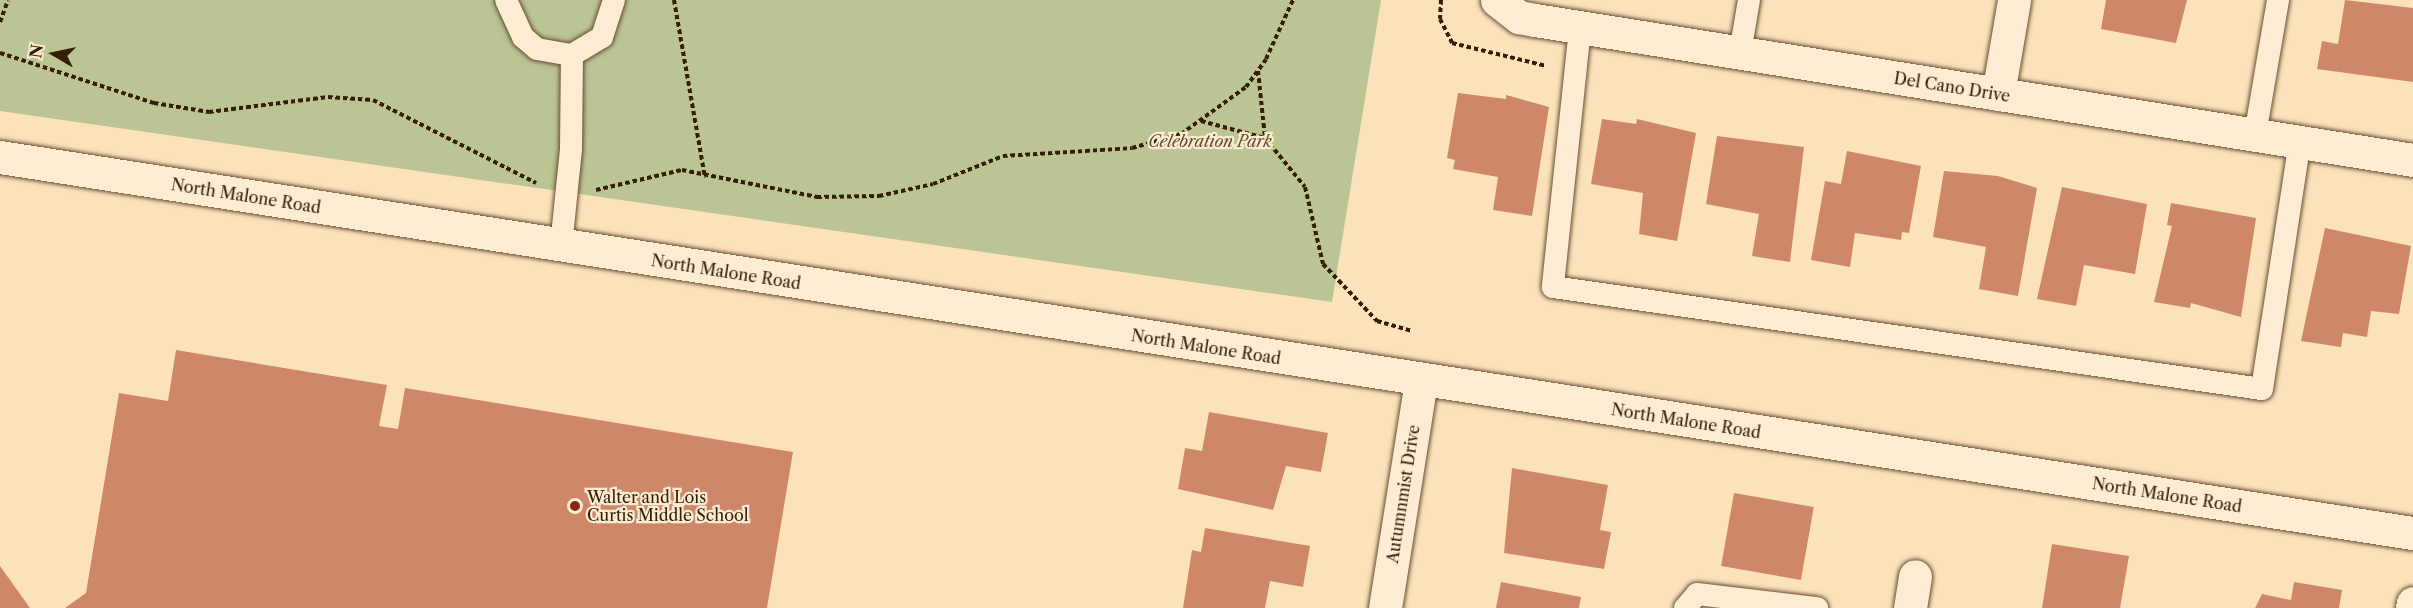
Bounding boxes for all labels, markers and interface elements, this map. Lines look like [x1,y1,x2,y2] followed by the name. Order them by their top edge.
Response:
[24,24,84,84] north arrow
[25,43,47,60] text: N
[1893,68,2011,106] street label: Del Cano Drive
[1148,131,1272,151] park label: Celebration Park
[170,175,322,217] street label: North Malone Road
[650,251,802,293] street label: North Malone Road
[1130,326,1282,368] street label: North Malone Road
[1610,400,1762,442] street label: North Malone Road
[1383,423,1423,565] street label: Autumnmist Drive
[2091,474,2243,516] street label: North Malone Road
[587,487,749,525] place label: Walter and Lois Curtis Middle School
[568,499,582,513] marker: Walter and Lois Curtis Middle School

